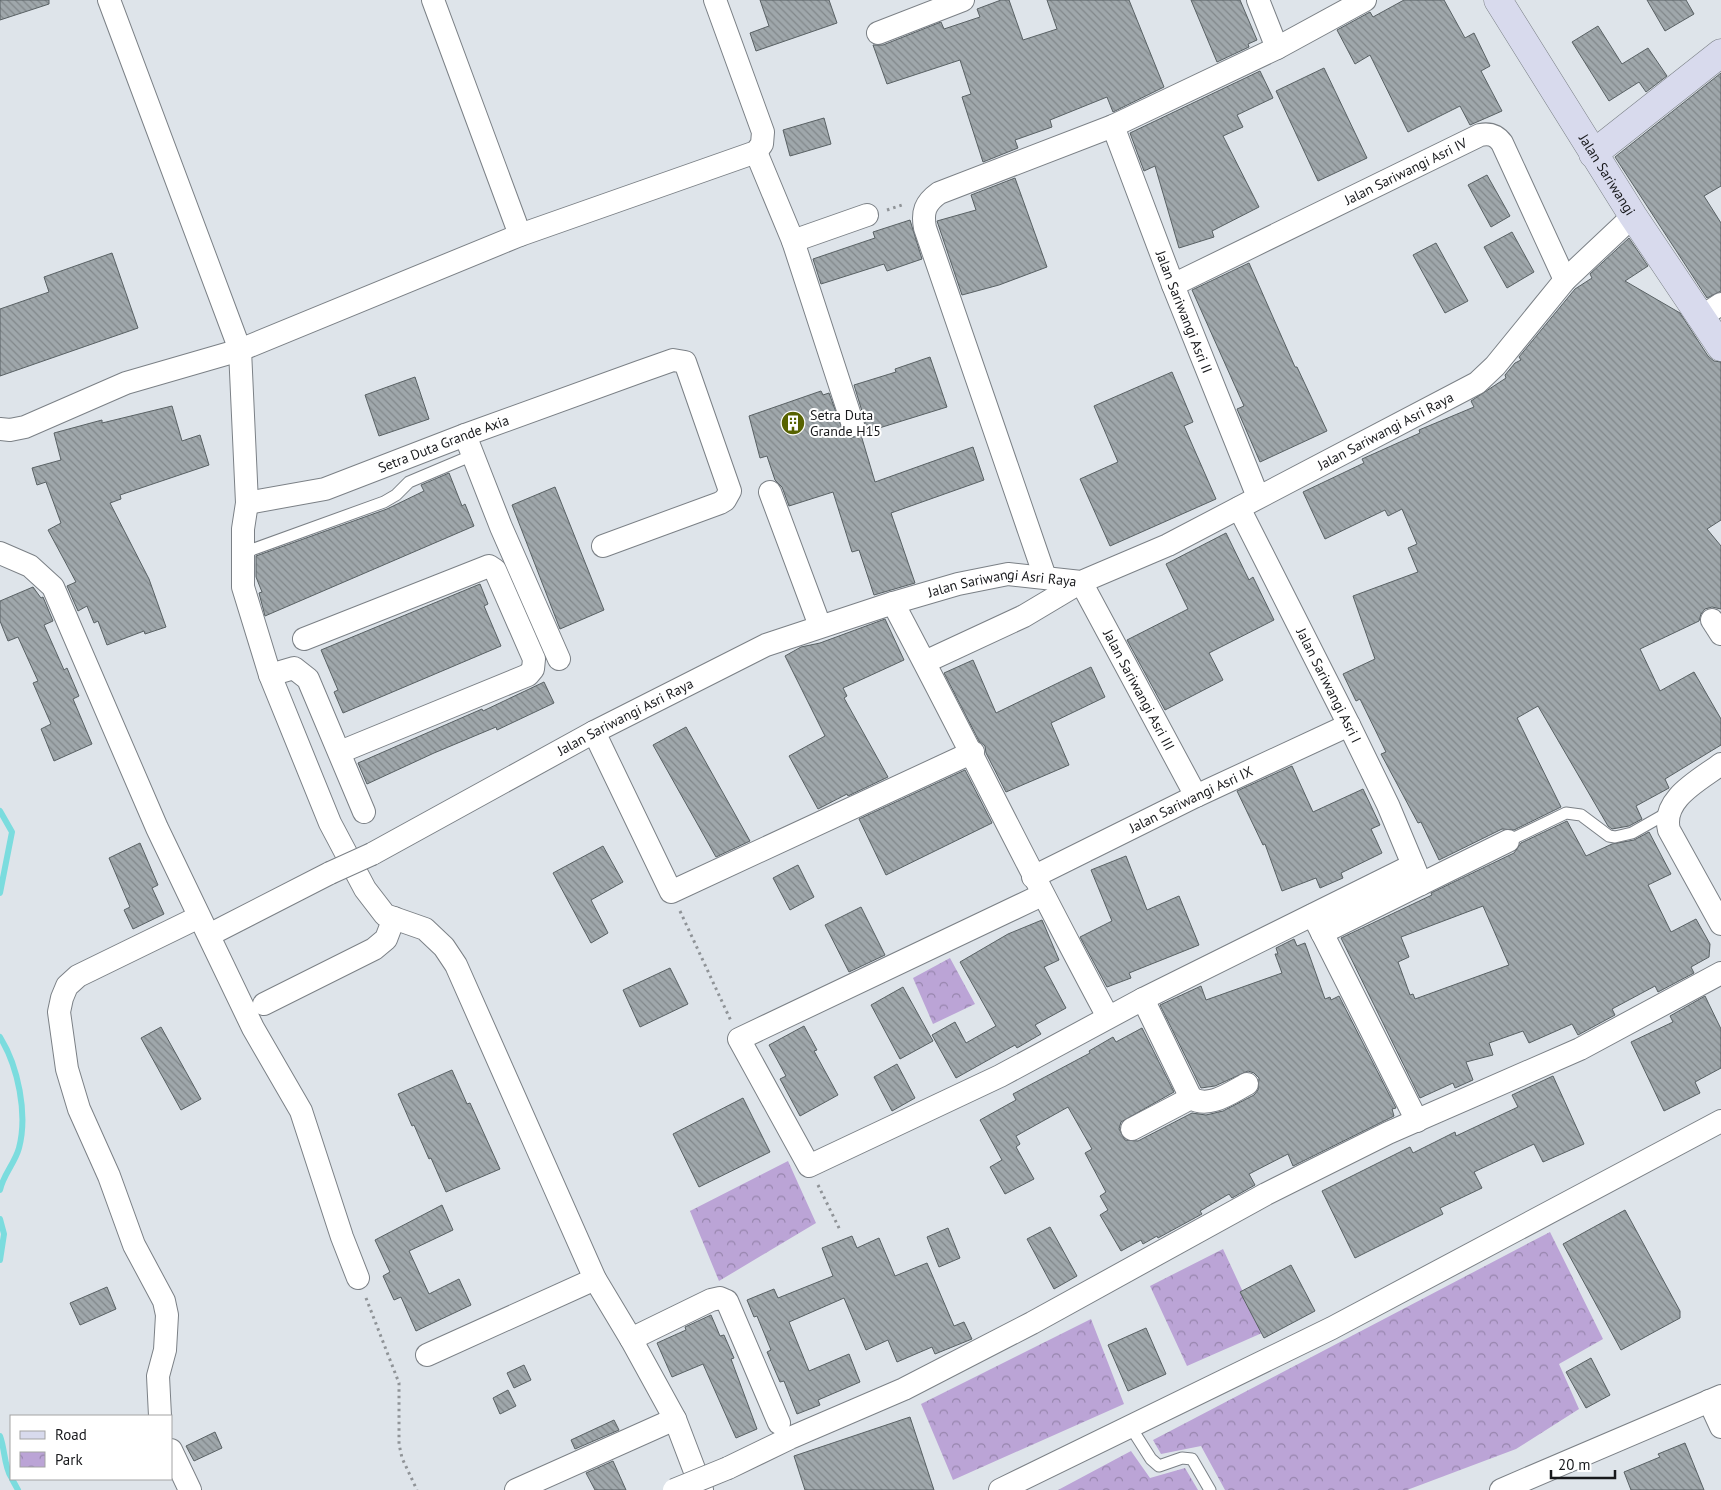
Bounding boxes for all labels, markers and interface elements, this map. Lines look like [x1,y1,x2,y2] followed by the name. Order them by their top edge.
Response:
[1574,130,1639,219] street label: Jalan Sariwangi
[1340,134,1470,209] street label: Jalan Sariwangi Asri IV
[1151,247,1216,376] street label: Jalan Sariwangi Asri II
[1313,388,1456,475] street label: Jalan Sariwangi Asri Raya
[810,406,881,440] place label: Setra Duta Grande H15
[780,410,806,436] building icon: Setra Duta Grande H15
[375,411,511,477] street label: Setra Duta Grande Axia
[925,565,1078,602] street label: Jalan Sariwangi Asri Raya
[1292,624,1365,746] street label: Jalan Sariwangi Asri I
[1099,625,1179,753] street label: Jalan Sariwangi Asri III
[553,674,696,760] street label: Jalan Sariwangi Asri Raya
[1125,762,1256,837] street label: Jalan Sariwangi Asri IX
[10,1415,172,1480] legend
[55,1425,87,1444] text: Road
[1551,1448,1615,1480] scale bar
[55,1450,83,1469] text: Park
[1558,1455,1591,1474] text: 20 m

